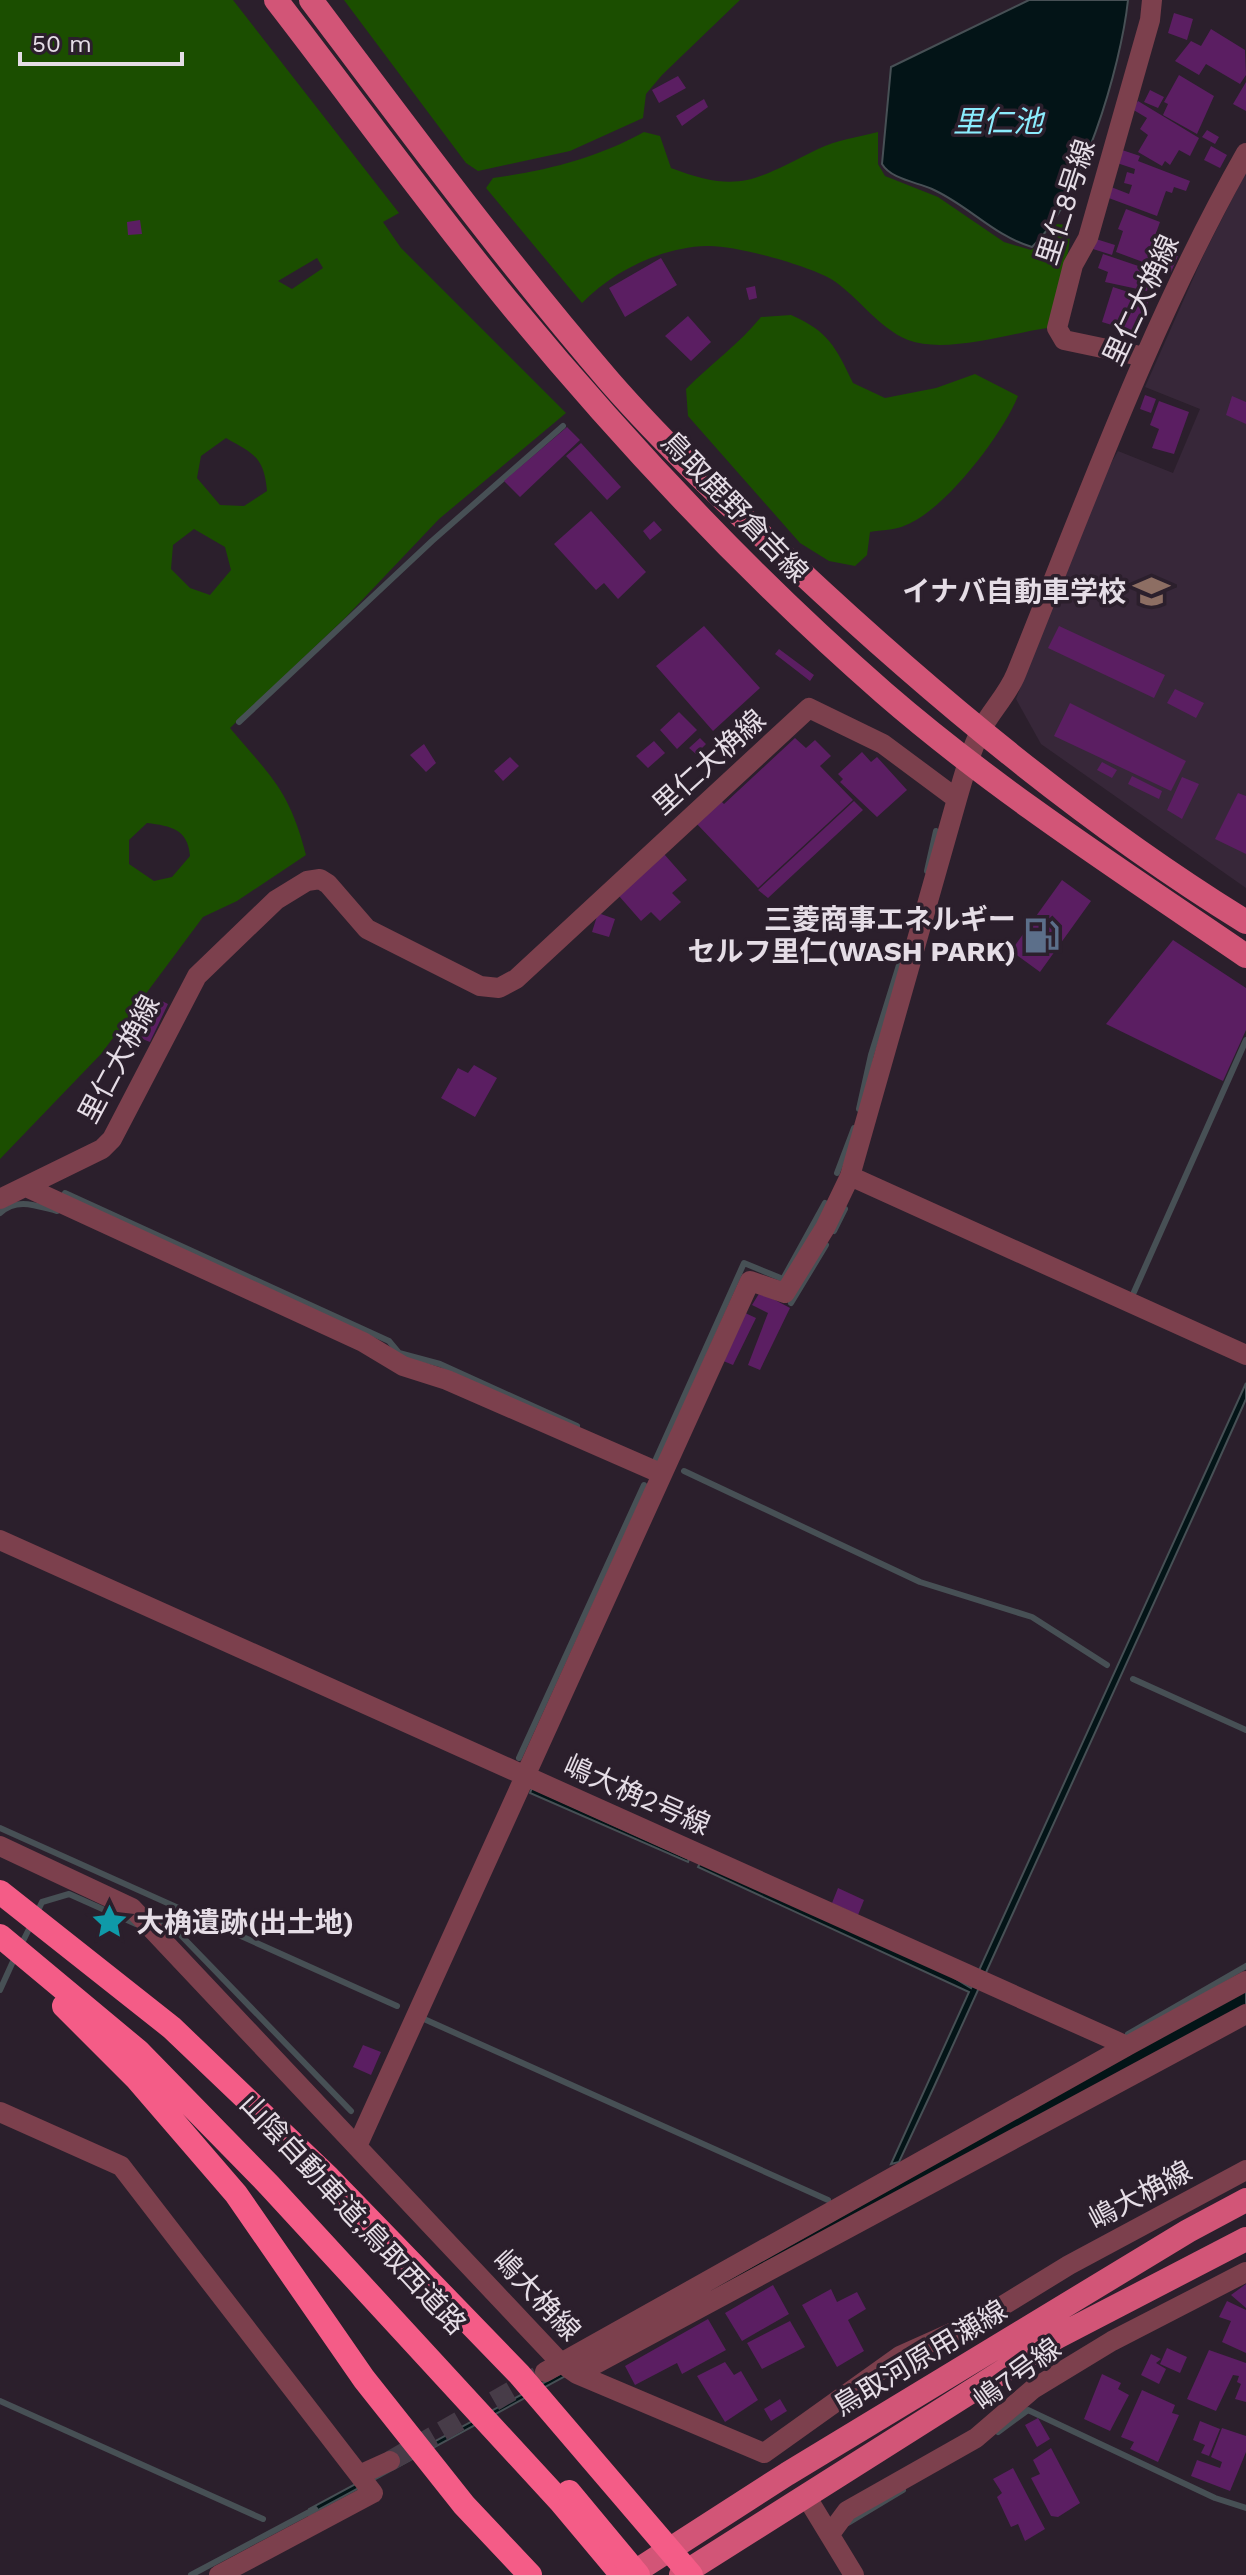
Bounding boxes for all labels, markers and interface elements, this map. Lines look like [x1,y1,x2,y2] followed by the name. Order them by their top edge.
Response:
[20,16,182,66] scale bar
[32,30,92,58] text: 50 m
[953,104,1046,139] water label: 里仁池
[1030,135,1102,269] street label: 里仁8号線
[1096,230,1186,370] street label: 里仁大桷線
[655,425,815,589] street label: 鳥取鹿野倉吉線
[1133,572,1171,610] school or university icon: イナバ自動車学校
[903,575,1126,608] place label: イナバ自動車学校
[646,703,772,821] street label: 里仁大桷線
[688,903,1016,968] place label: 三菱商事エネルギー セルフ里仁(WASH PARK)
[1023,916,1061,954] fuel station icon: 三菱商事エネルギー セルフ里仁(WASH PARK)
[72,989,166,1129] street label: 里仁大桷線
[559,1748,715,1842] street label: 嶋大桷2号線
[91,1903,129,1941] place icon: 大桷遺跡(出土地)
[136,1906,354,1939] place label: 大桷遺跡(出土地)
[233,2087,473,2341] street label: 山陰自動車道;鳥取西道路
[1083,2154,1197,2236] street label: 嶋大桷線
[487,2243,587,2347] street label: 嶋大桷線
[827,2293,1013,2423] street label: 鳥取河原用瀬線
[967,2331,1067,2417] street label: 嶋7号線

